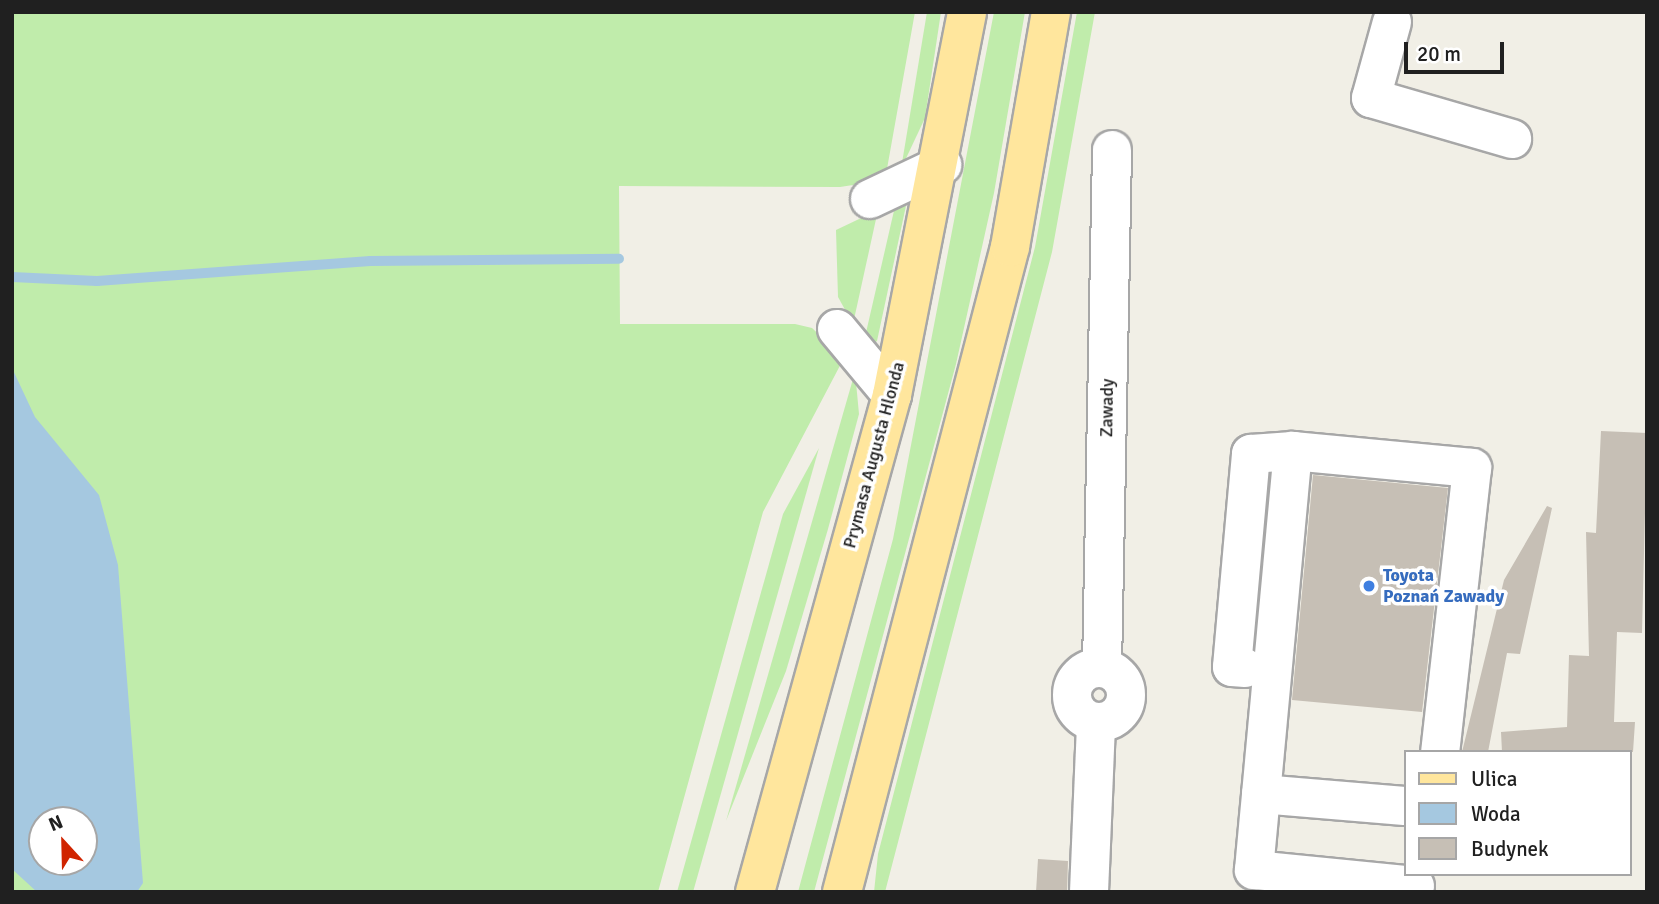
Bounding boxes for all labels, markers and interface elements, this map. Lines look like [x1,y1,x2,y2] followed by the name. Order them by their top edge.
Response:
[1407,28,1507,72] scale bar
[1417,41,1461,67] text: 20 m
[839,359,909,551] street label: Prymasa Augusta Hlonda
[1096,379,1118,437] street label: Zawady
[1383,565,1504,608] place label: Toyota Poznań Zawady
[1361,578,1377,594] marker: Toyota Poznań Zawady
[1404,750,1631,876] legend
[1471,766,1517,792] text: Ulica
[1471,801,1521,827] text: Woda
[28,806,98,876] north arrow
[45,810,67,837] text: N
[1471,836,1549,862] text: Budynek

